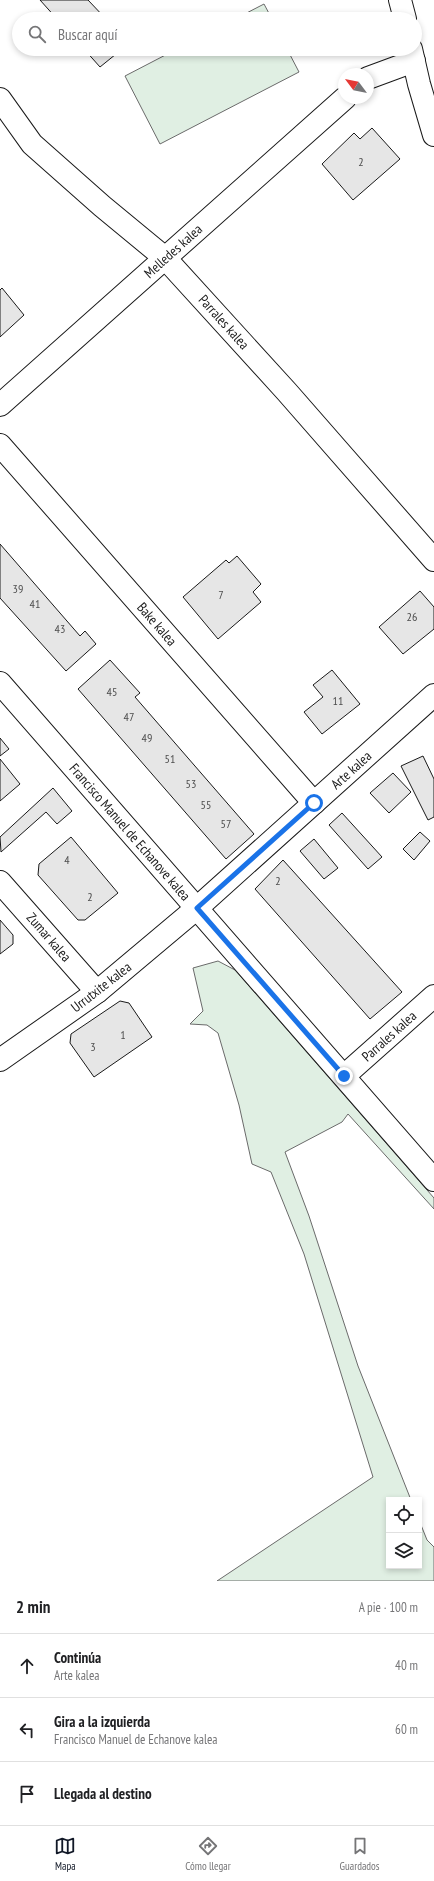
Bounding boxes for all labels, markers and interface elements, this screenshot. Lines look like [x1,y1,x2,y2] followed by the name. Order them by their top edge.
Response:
[12,12,422,56] search box
[26,23,48,45] icon: search
[58,25,118,44] text: Buscar aquí
[338,68,374,104] north arrow
[358,154,364,169] house number: 2
[140,220,206,282] street label: Melledes kalea
[195,291,253,353] street label: Parrales kalea
[13,581,23,596] house number: 39
[218,587,224,602] house number: 7
[30,596,40,611] house number: 41
[133,599,181,649] street label: Bake kalea
[407,609,417,624] house number: 26
[55,621,65,636] house number: 43
[107,684,117,699] house number: 45
[333,693,343,708] house number: 11
[124,709,134,724] house number: 47
[142,730,152,745] house number: 49
[327,747,375,793] street label: Arte kalea
[165,751,175,766] house number: 51
[65,760,195,904] street label: Francisco Manuel de Echanove kalea
[186,776,196,791] house number: 53
[305,794,323,812] route start
[201,797,211,812] house number: 55
[221,816,231,831] house number: 57
[64,852,70,867] house number: 4
[275,873,281,888] house number: 2
[87,889,93,904] house number: 2
[23,909,75,965] street label: Zumar kalea
[67,958,135,1016] street label: Urrutxite kalea
[358,1007,420,1065] street label: Parrales kalea
[120,1027,126,1042] house number: 1
[90,1039,96,1054] house number: 3
[335,1067,353,1085] route end
[386,1497,422,1569] map controls
[386,1497,422,1533] button: locate
[386,1533,422,1569] button: layers
[16,1596,50,1618] text: 2 min
[359,1599,418,1616] text: A pie · 100 m
[54,1648,101,1667] text: Continúa
[16,1655,38,1677] icon: ahead
[395,1657,418,1674] text: 40 m
[54,1667,99,1684] text: Arte kalea
[54,1712,150,1731] text: Gira a la izquierda
[16,1719,38,1741] icon: left
[395,1721,418,1738] text: 60 m
[54,1731,218,1748] text: Francisco Manuel de Echanove kalea
[16,1783,38,1805] icon: arrive
[54,1784,152,1803] text: Llegada al destino
[54,1835,76,1873] tab: Mapa
[185,1835,231,1873] tab: Cómo llegar
[340,1835,380,1873] tab: Guardados

